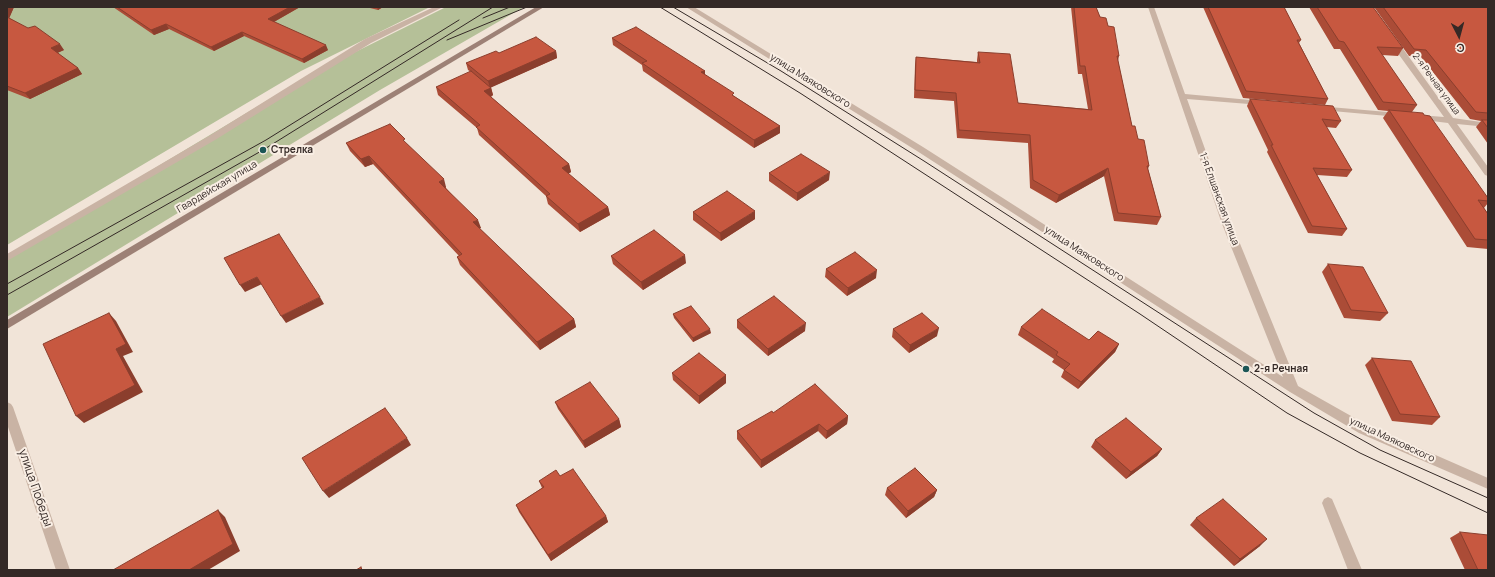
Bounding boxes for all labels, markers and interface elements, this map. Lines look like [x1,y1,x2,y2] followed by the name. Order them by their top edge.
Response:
[1439,16,1479,56] north arrow
[1455,41,1465,56] text: С
[768,51,852,111] street label: улица Маяковского
[1410,51,1462,117] street label: 2-я Речная улица
[271,144,313,156] place label: Стрелка
[258,145,268,155] marker: Стрелка
[1197,151,1241,247] street label: 1-я Елшанская улица
[175,158,259,216] street label: Гвардейская улица
[1042,224,1126,284] street label: улица Маяковского
[1254,363,1308,375] place label: 2-я Речная
[1241,364,1251,374] marker: 2-я Речная
[1347,415,1437,465] street label: улица Маяковского
[15,447,55,529] street label: улица Победы

